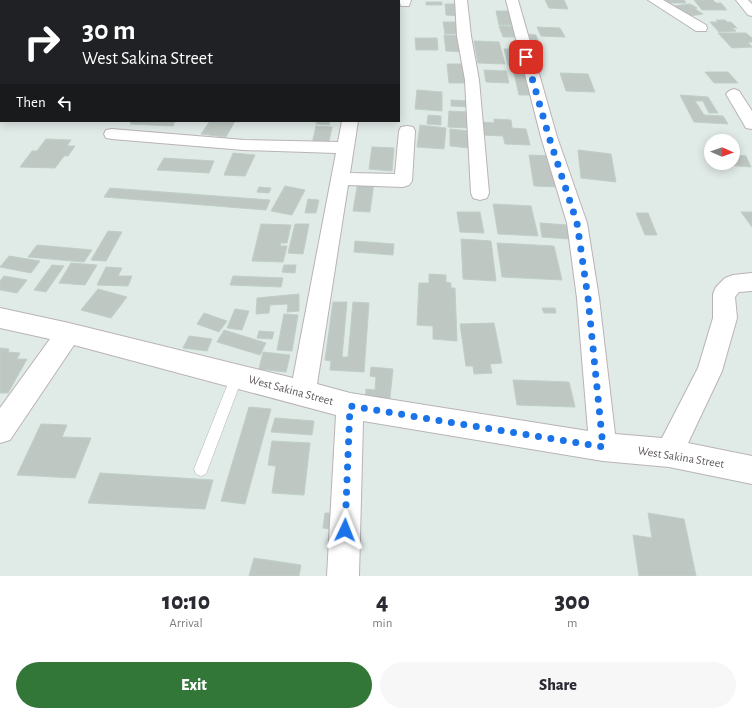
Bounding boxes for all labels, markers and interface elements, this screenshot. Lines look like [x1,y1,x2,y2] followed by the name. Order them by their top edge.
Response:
[16,16,68,68] icon: right
[82,17,135,45] text: 30 m
[509,40,543,74] pin
[515,46,537,68] icon: arrive
[82,50,213,68] text: West Sakina Street
[54,92,76,114] icon: left
[16,95,46,110] text: Then
[704,134,740,170] north arrow
[704,134,740,170] map controls
[247,373,335,407] street label: West Sakina Street
[637,444,725,470] street label: West Sakina Street
[324,509,366,551] position arrow
[162,590,210,614] text: 10:10
[376,590,388,614] text: 4
[554,590,590,614] text: 300
[169,617,203,630] text: Arrival
[372,617,392,630] text: min
[567,617,577,630] text: m
[16,662,372,708] button: Exit
[380,662,736,708] button: Share

